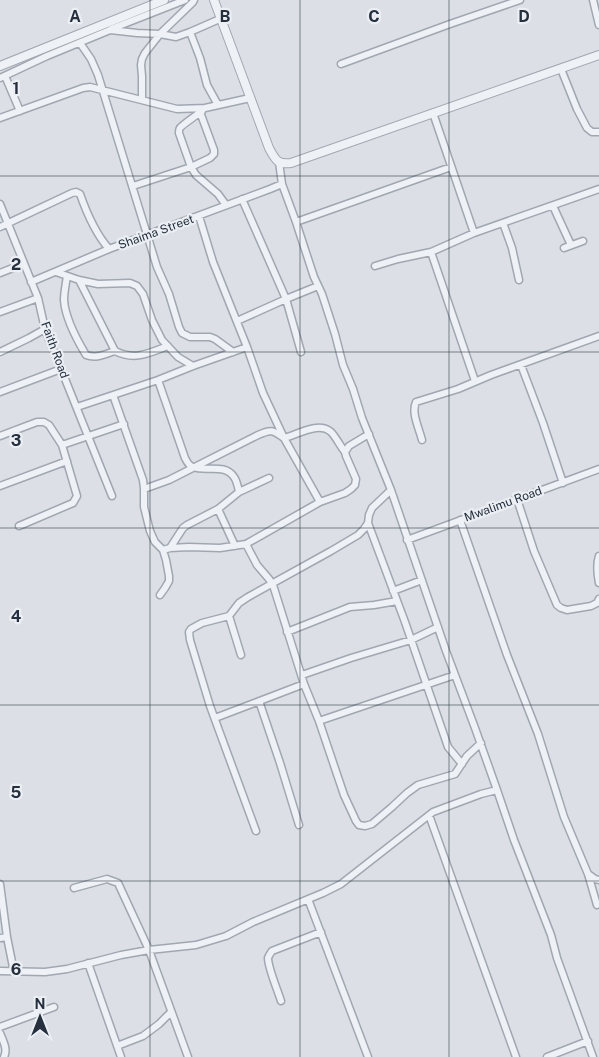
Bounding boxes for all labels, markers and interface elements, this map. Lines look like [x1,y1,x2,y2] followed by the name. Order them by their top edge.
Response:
[69,7,81,26] text: A
[220,7,231,26] text: B
[368,7,380,26] text: C
[518,7,530,26] text: D
[13,79,19,98] text: 1
[116,212,196,252] street label: Shaima Street
[11,255,21,274] text: 2
[38,320,72,380] street label: Faith Road
[11,431,21,450] text: 3
[462,483,544,525] street label: Mwalimu Road
[11,607,22,626] text: 4
[11,783,22,802] text: 5
[11,960,21,979] text: 6
[15,992,65,1042] north arrow
[35,996,45,1012] text: N

